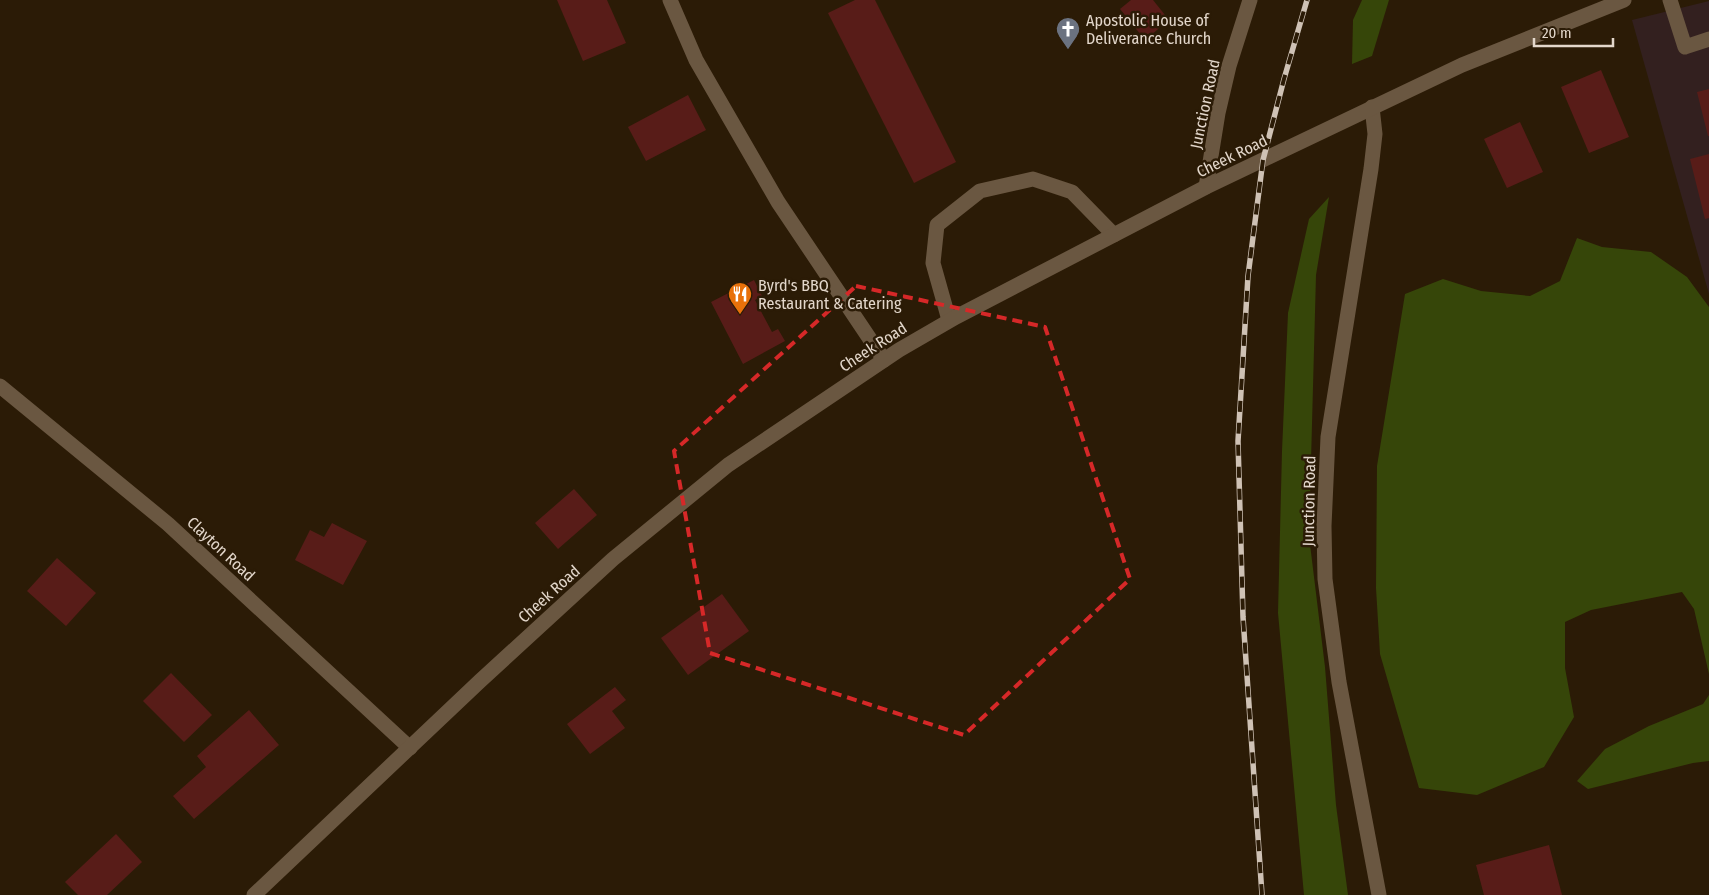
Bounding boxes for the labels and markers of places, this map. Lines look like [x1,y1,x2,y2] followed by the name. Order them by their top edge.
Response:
[1086,11,1211,48] place label: Apostolic House of Deliverance Church
[1055,16,1081,50] church icon: Apostolic House of Deliverance Church
[758,276,902,313] place label: Byrd's BBQ Restaurant & Catering
[727,281,753,315] restaurant icon: Byrd's BBQ Restaurant & Catering

